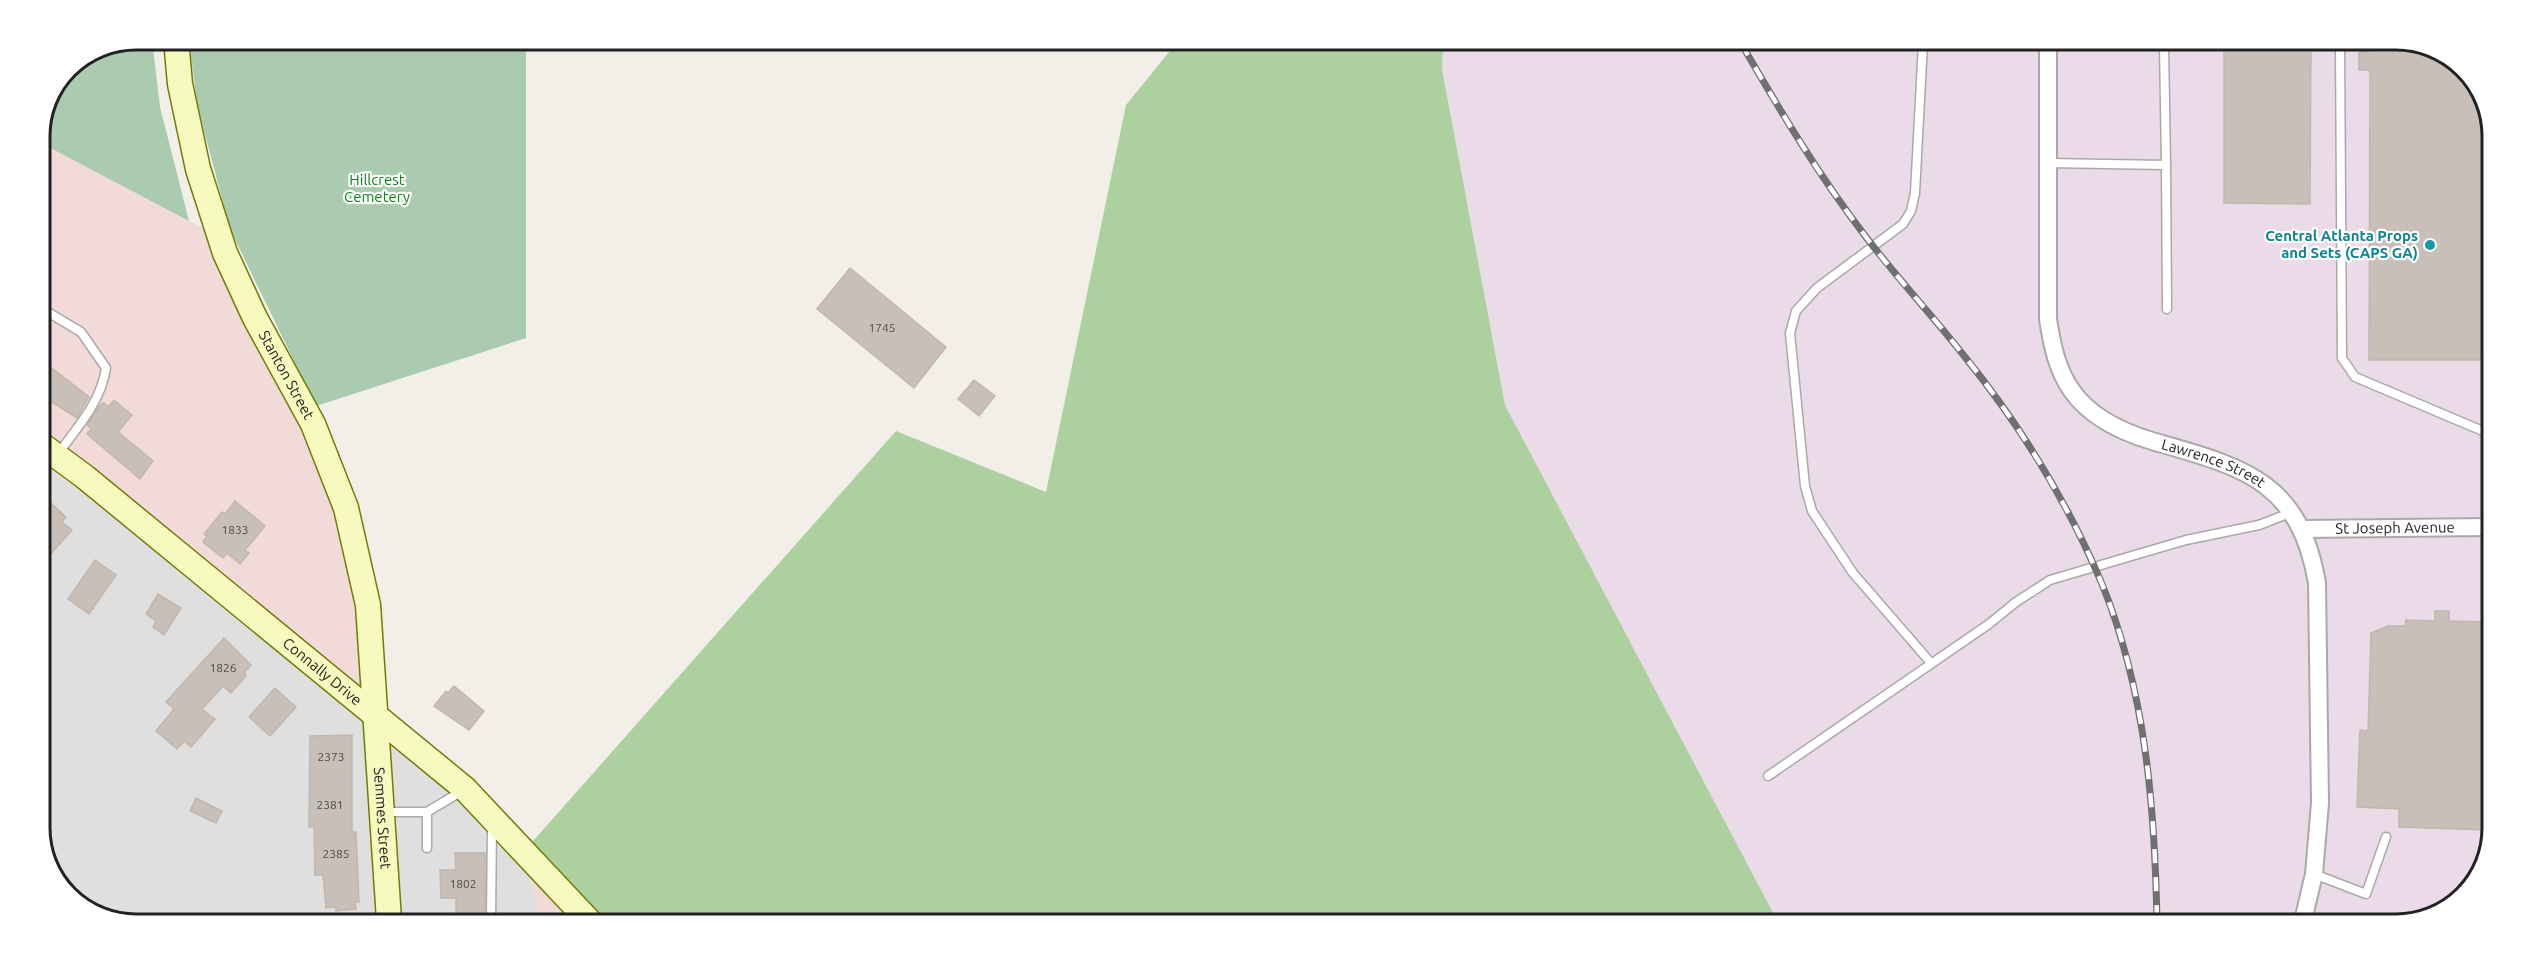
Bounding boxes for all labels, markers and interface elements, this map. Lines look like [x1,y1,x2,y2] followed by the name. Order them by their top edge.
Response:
[344,171,410,205] park label: Hillcrest Cemetery
[2265,227,2418,261] place label: Central Atlanta Props and Sets (CAPS GA)
[2423,238,2437,252] marker: Central Atlanta Props and Sets (CAPS GA)
[868,321,896,334] house number: 1745
[256,328,318,422] street label: Stanton Street
[2160,435,2269,491] street label: Lawrence Street
[2335,518,2455,537] street label: St Joseph Avenue
[221,523,249,536] house number: 1833
[280,634,365,709] street label: Connally Drive
[209,661,237,674] house number: 1826
[317,750,345,763] house number: 2373
[371,767,395,870] street label: Semmes Street
[316,798,344,811] house number: 2381
[322,847,350,860] house number: 2385
[449,877,477,890] house number: 1802

